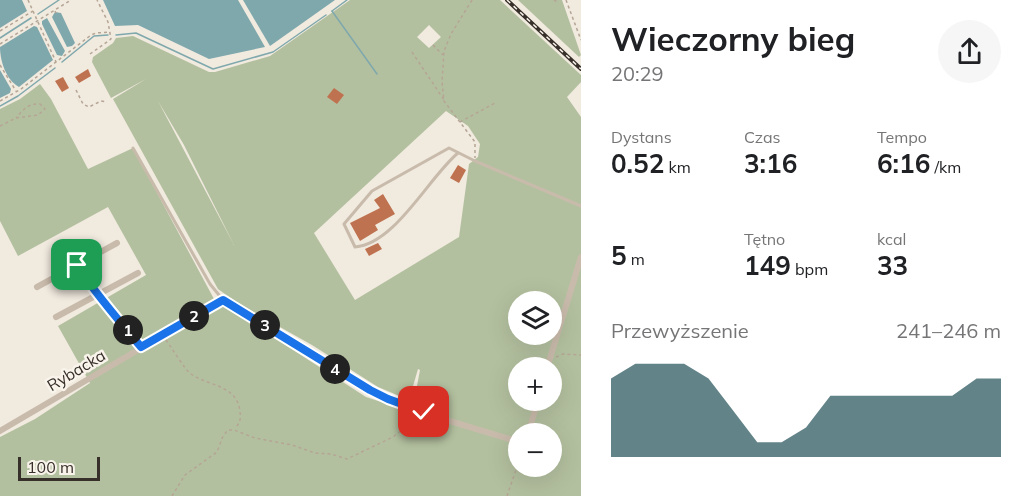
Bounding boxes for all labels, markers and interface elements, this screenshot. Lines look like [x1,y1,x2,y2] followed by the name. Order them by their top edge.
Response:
[611,18,855,59] text: Wieczorny bieg
[938,20,1001,83] button: share
[611,61,664,86] text: 20:29
[611,127,672,147] text: Dystans
[744,127,780,147] text: Czas
[877,127,927,147] text: Tempo
[611,147,664,180] text: 0.52
[744,147,797,180] text: 3:16
[877,147,930,180] text: 6:16
[664,157,691,177] text: km
[930,157,961,177] text: /km
[744,229,785,249] text: Tętno
[877,229,906,249] text: kcal
[51,239,102,290] pin
[611,239,627,272] text: 5
[60,248,93,281] icon: arrive
[627,249,645,269] text: m
[744,249,791,282] text: 149
[877,249,908,282] text: 33
[791,259,828,279] text: bpm
[508,291,562,477] map controls
[508,291,562,345] button: layers
[179,301,209,331] pin: 2
[189,306,199,326] text: 2
[250,310,280,340] pin: 3
[113,315,143,345] pin: 1
[260,315,270,335] text: 3
[611,318,749,343] text: Przewyższenie
[896,318,1001,343] text: 241–246 m
[123,320,133,340] text: 1
[43,345,109,395] street label: Rybacka
[320,354,350,384] pin: 4
[508,357,562,411] button: +
[330,359,340,379] text: 4
[398,386,449,437] pin
[407,395,440,428] icon: check
[508,423,562,477] button: −
[18,454,100,482] scale bar
[27,457,74,477] text: 100 m

